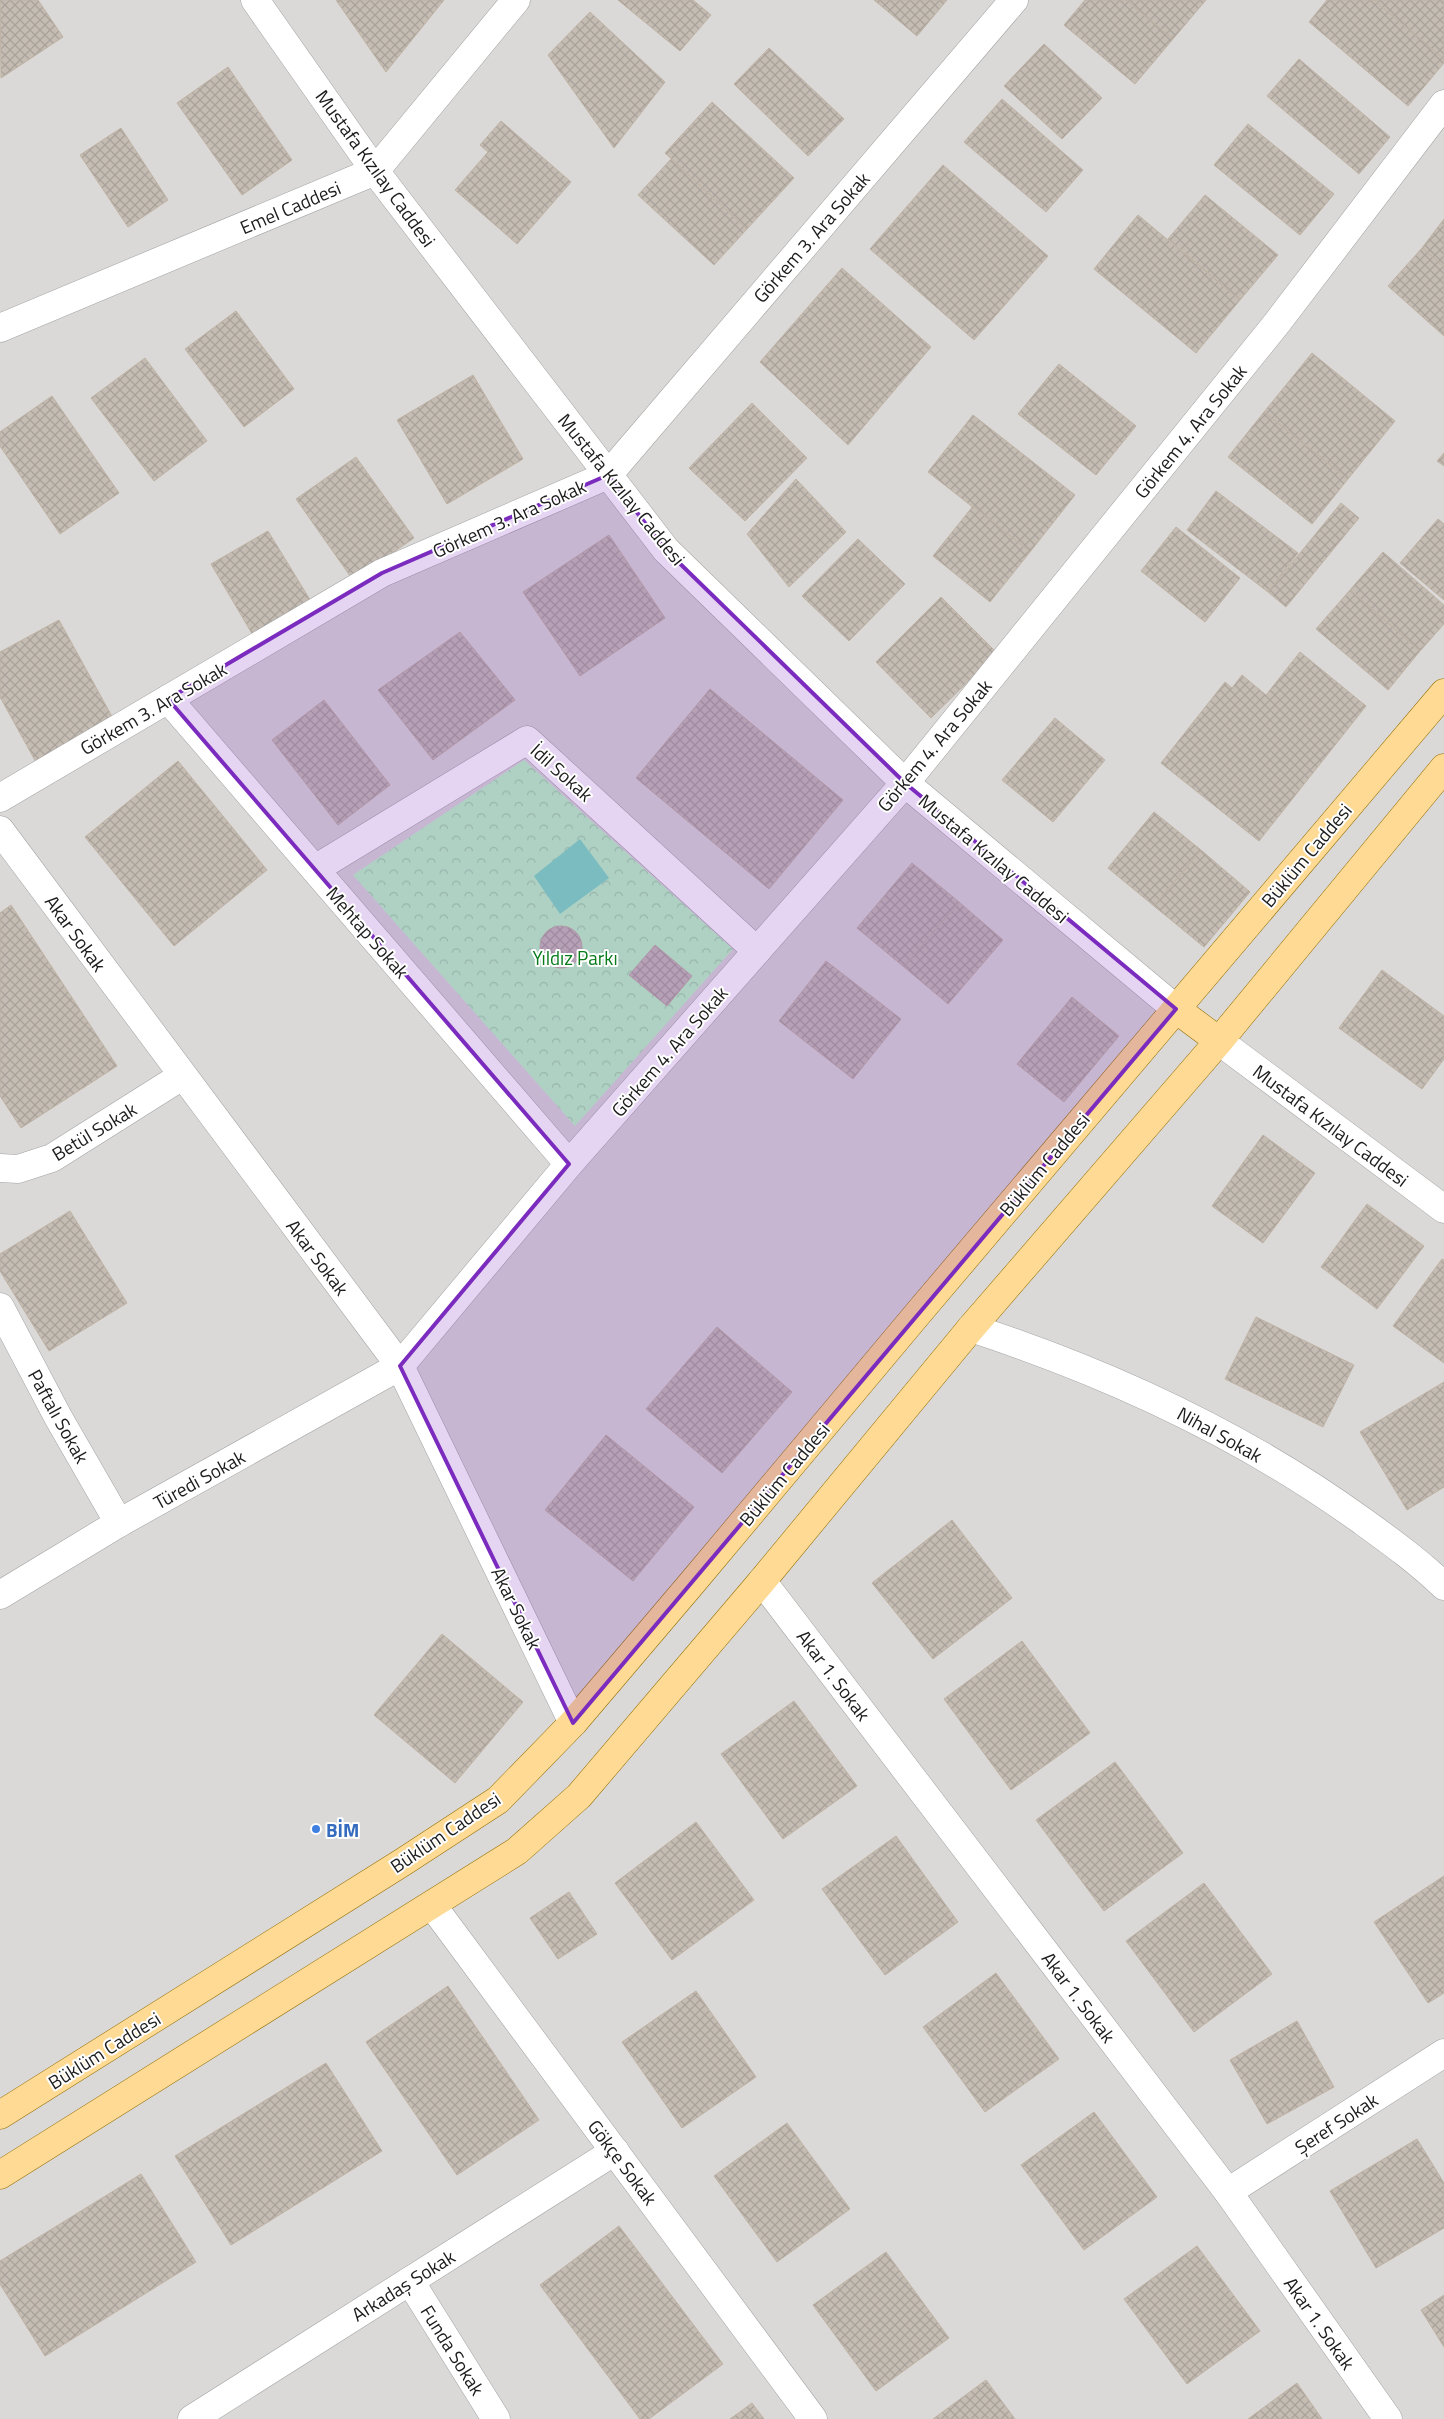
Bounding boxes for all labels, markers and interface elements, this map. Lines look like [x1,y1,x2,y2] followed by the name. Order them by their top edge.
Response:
[309,83,443,253] street label: Mustafa Kızılay Caddesi
[746,165,876,309] street label: Görkem 3. Ara Sokak
[235,173,345,241] street label: Emel Caddesi
[1127,358,1253,504] street label: Görkem 4. Ara Sokak
[551,407,693,571] street label: Mustafa Kızılay Caddesi
[428,471,590,565] street label: Görkem 3. Ara Sokak
[74,654,232,762] street label: Görkem 3. Ara Sokak
[870,672,998,818] street label: Görkem 4. Ara Sokak
[524,736,600,808] street label: İdil Sokak
[912,786,1076,930] street label: Mustafa Kızılay Caddesi
[1254,797,1358,913] street label: Büklüm Caddesi
[320,879,416,985] street label: Mehtap Sokak
[38,889,114,977] street label: Akar Sokak
[532,943,618,972] park label: Yıldız Parkı
[604,979,734,1123] street label: Görkem 4. Ara Sokak
[1247,1057,1415,1193] street label: Mustafa Kızılay Caddesi
[46,1094,142,1168] street label: Betül Sokak
[992,1106,1096,1222] street label: Büklüm Caddesi
[280,1213,356,1301] street label: Akar Sokak
[21,1364,97,1468] street label: Paftalı Sokak
[1172,1399,1268,1469] street label: Nihal Sokak
[732,1416,836,1532] street label: Büklüm Caddesi
[148,1442,250,1516] street label: Türedi Sokak
[485,1562,549,1654] street label: Akar Sokak
[790,1623,878,1727] street label: Akar 1. Sokak
[384,1784,506,1880] street label: Büklüm Caddesi
[326,1815,359,1844] place label: BİM
[310,1823,322,1835] marker: BİM
[1035,1945,1123,2049] street label: Akar 1. Sokak
[42,2004,166,2096] street label: Büklüm Caddesi
[1289,2085,1383,2161] street label: Şeref Sokak
[581,2113,665,2211] street label: Gökçe Sokak
[346,2242,460,2328] street label: Arkadaş Sokak
[1277,2271,1363,2375] street label: Akar 1. Sokak
[414,2299,492,2401] street label: Funda Sokak

